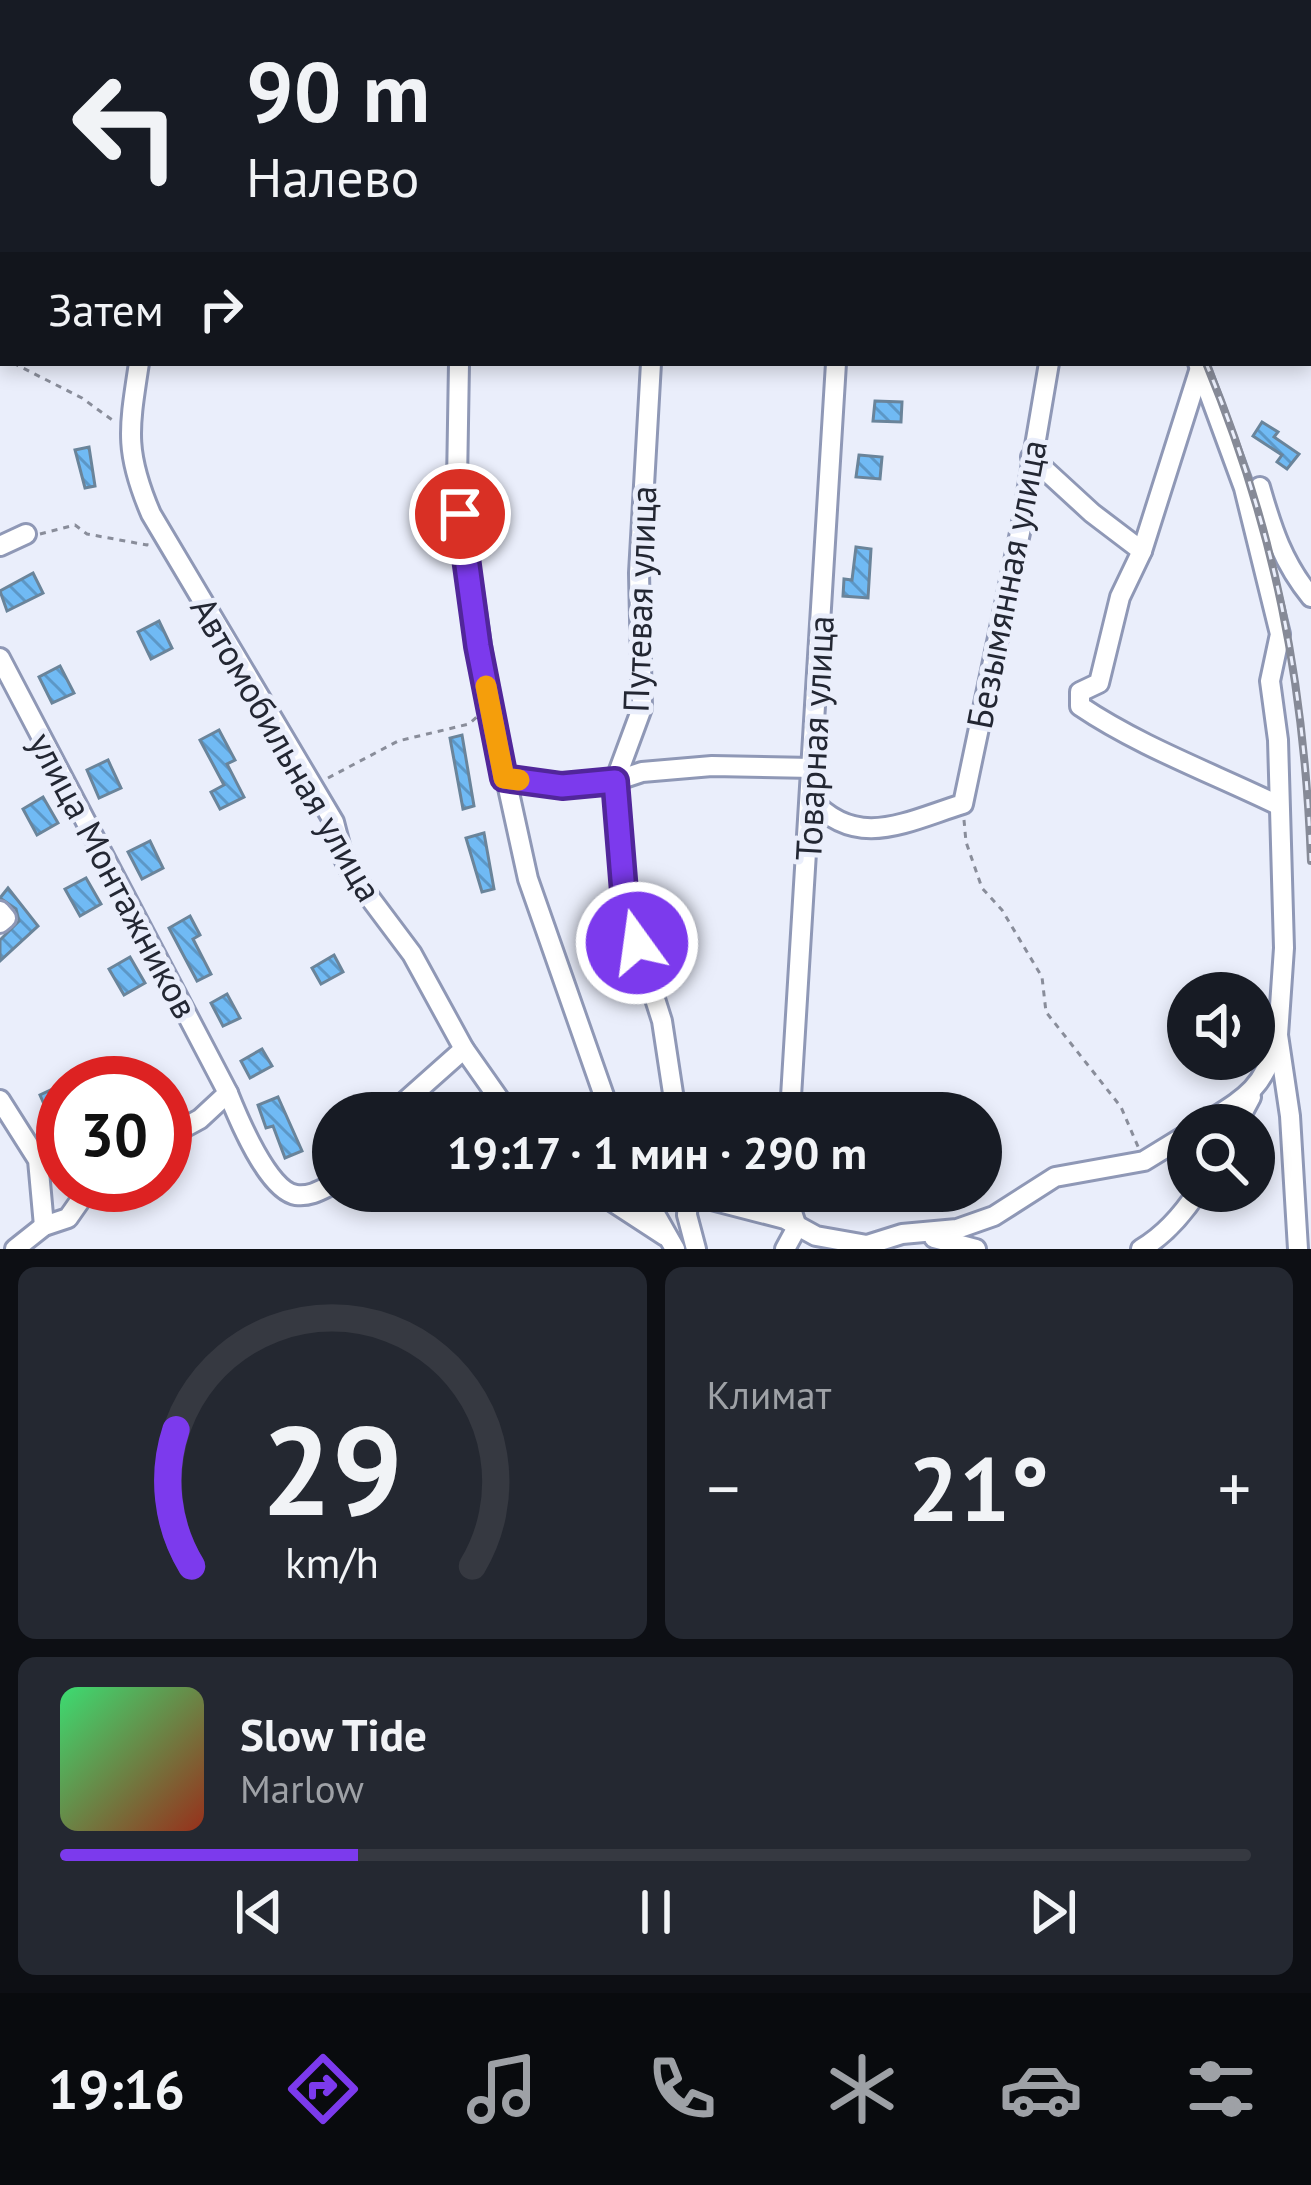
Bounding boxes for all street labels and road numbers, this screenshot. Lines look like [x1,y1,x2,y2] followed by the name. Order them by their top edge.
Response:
[955,436,1057,732] street label: Безымянная улица
[612,485,666,713] street label: Путевая улица
[181,588,393,910] street label: Автомобильная улица
[784,614,844,862] street label: Товарная улица
[19,724,209,1026] street label: улица Монтажников

